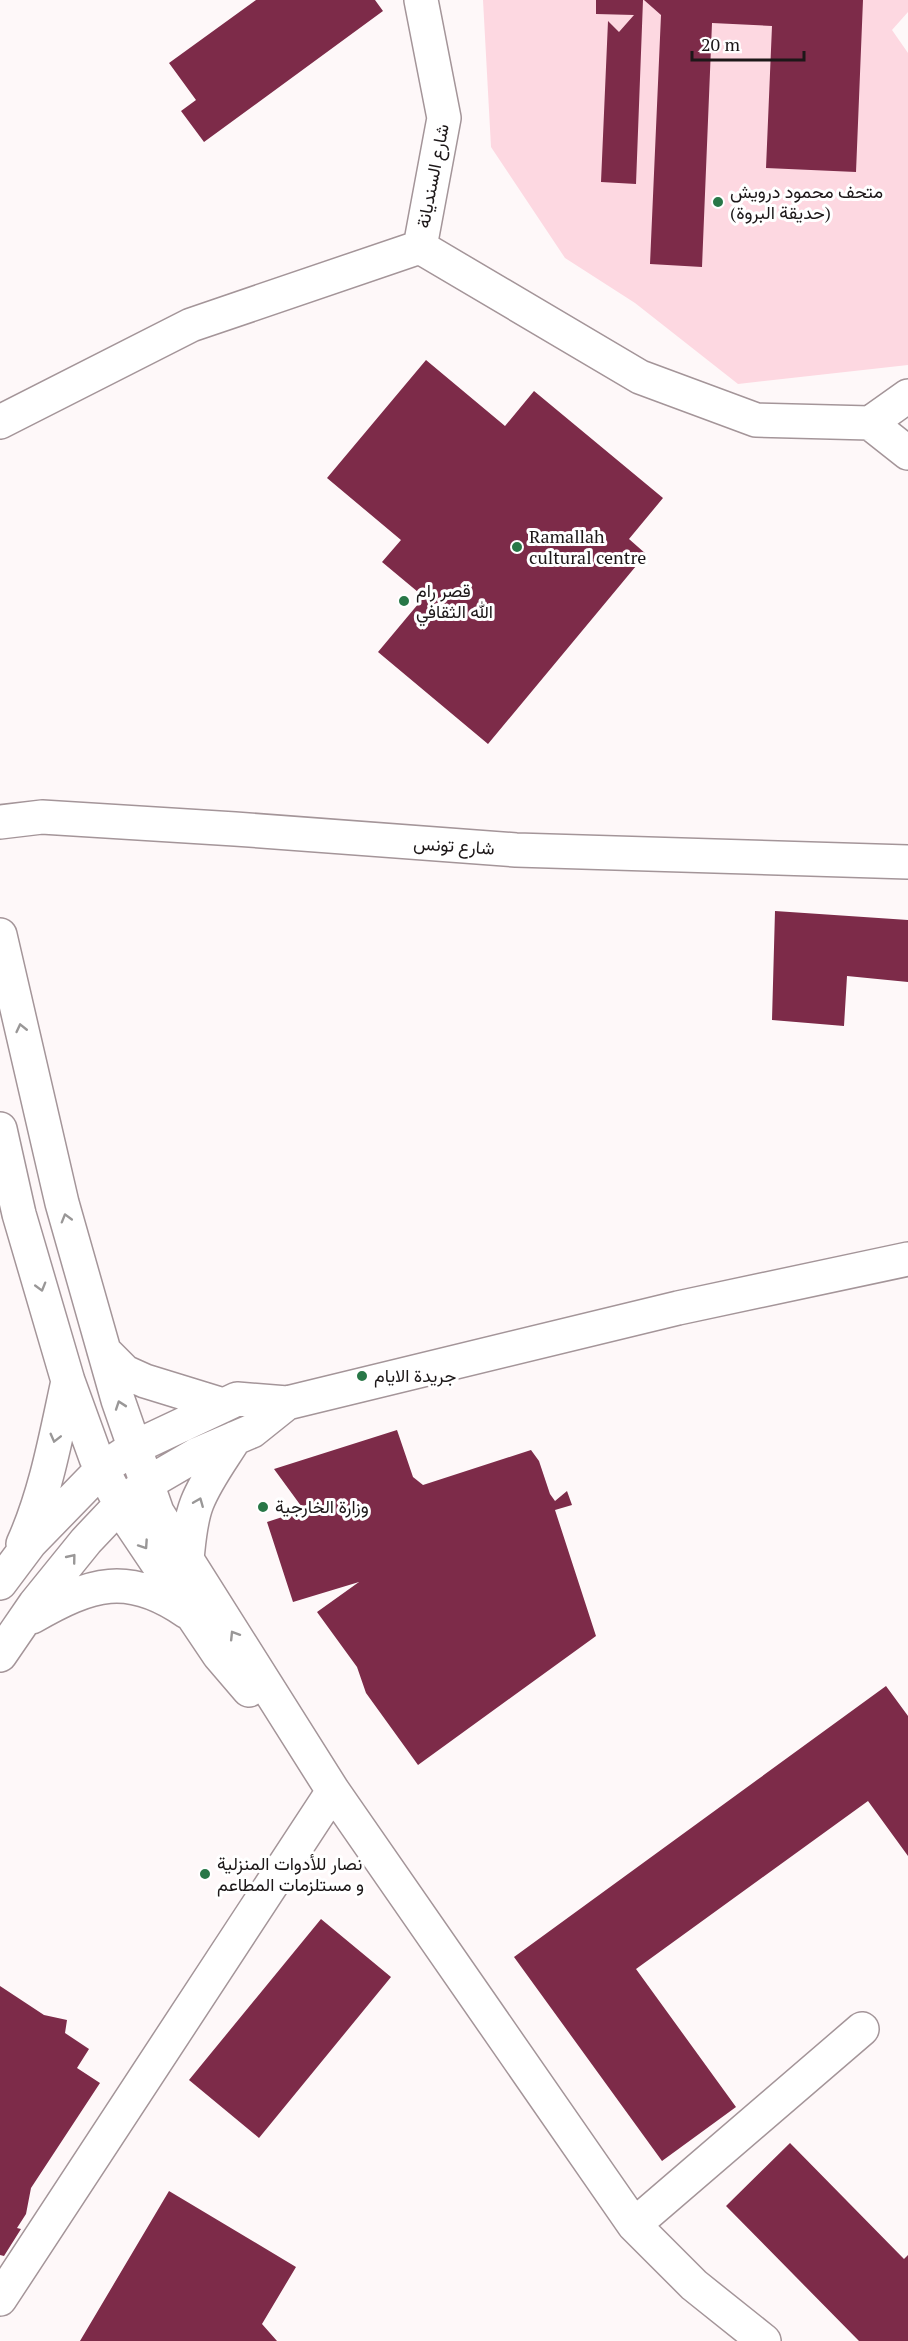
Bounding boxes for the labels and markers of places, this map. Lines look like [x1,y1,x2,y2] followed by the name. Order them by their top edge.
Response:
[730,179,883,224] place label: متحف محمود درويش (حديقة البروة)
[711,195,725,209] marker: متحف محمود درويش (حديقة البروة)
[529,524,646,569] place label: Ramallah cultural centre
[510,540,524,554] marker: Ramallah cultural centre
[416,578,493,627] place label: قصر رام الله الثقافي
[397,594,411,608] marker: قصر رام الله الثقافي
[374,1363,456,1388] place label: جريدة الايام
[355,1369,369,1383] marker: جريدة الايام
[275,1494,369,1518] place label: وزارة الخارجية
[256,1500,270,1514] marker: وزارة الخارجية
[217,1851,364,1897] place label: نصار للأدوات المنزلية و مستلزمات المطاعم
[198,1867,212,1881] marker: نصار للأدوات المنزلية و مستلزمات المطاعم

